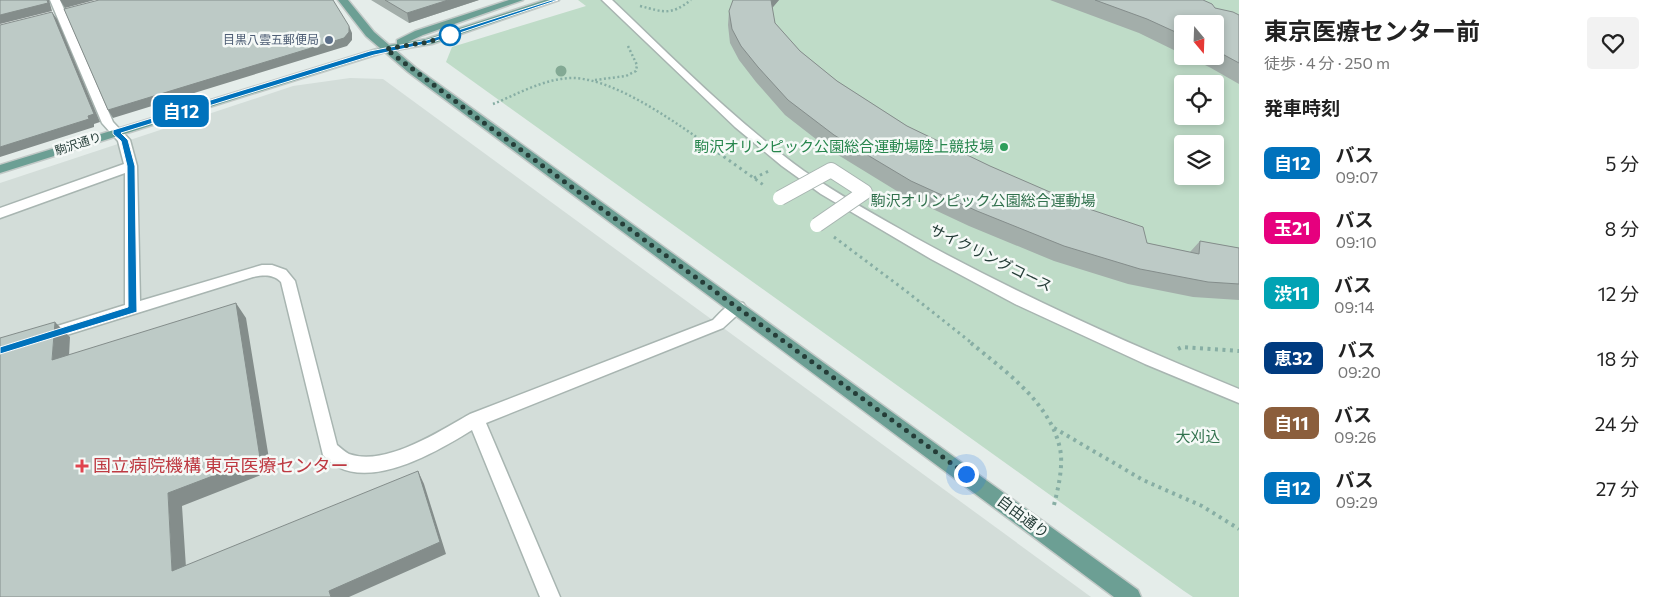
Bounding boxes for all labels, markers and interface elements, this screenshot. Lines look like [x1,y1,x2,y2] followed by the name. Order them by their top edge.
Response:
[1174,15,1224,65] north arrow
[1174,15,1224,185] map controls
[1264,16,1480,45] text: 東京医療センター前
[1587,17,1639,69] button: heart
[439,24,461,46] unlabelled marker
[223,32,319,46] place label: 目黒八雲五郵便局
[323,34,335,46] marker: 目黒八雲五郵便局
[1264,53,1390,72] text: 徒歩 · 4 分 · 250 m
[1174,75,1224,125] button: locate
[152,95,210,127] line badge: 自12
[1264,96,1340,119] text: 発車時刻
[163,100,199,122] text: 自12
[53,129,103,157] street label: 駒沢通り
[1174,135,1224,185] button: layers
[694,137,994,155] place label: 駒沢オリンピック公園総合運動場陸上競技場
[998,141,1010,153] marker: 駒沢オリンピック公園総合運動場陸上競技場
[1335,143,1373,166] text: バス
[1274,152,1310,174] text: 自12
[1605,152,1639,175] text: 5 分
[1335,167,1378,186] text: 09:07
[870,191,1096,209] park label: 駒沢オリンピック公園総合運動場
[1335,208,1373,231] text: バス
[1274,217,1310,239] text: 玉21
[1605,217,1639,240] text: 8 分
[927,220,1056,295] street label: サイクリングコース
[1335,232,1377,251] text: 09:10
[1334,273,1372,296] text: バス
[1274,282,1309,304] text: 渋11
[1598,282,1639,305] text: 12 分
[1334,297,1374,316] text: 09:14
[1338,338,1376,361] text: バス
[1274,347,1313,369] text: 恵32
[1597,347,1639,370] text: 18 分
[1338,362,1381,381] text: 09:20
[1334,403,1372,426] text: バス
[1274,412,1309,434] text: 自11
[1595,412,1639,435] text: 24 分
[1175,427,1221,445] park label: 大刈込
[1334,427,1376,446] text: 09:26
[93,454,348,476] place label: 国立病院機構 東京医療センター
[75,459,89,473] marker: 国立病院機構 東京医療センター
[954,462,979,487] your location
[1335,468,1373,491] text: バス
[1274,477,1310,499] text: 自12
[1596,477,1639,500] text: 27 分
[994,491,1053,541] street label: 自由通り
[1335,492,1378,511] text: 09:29

